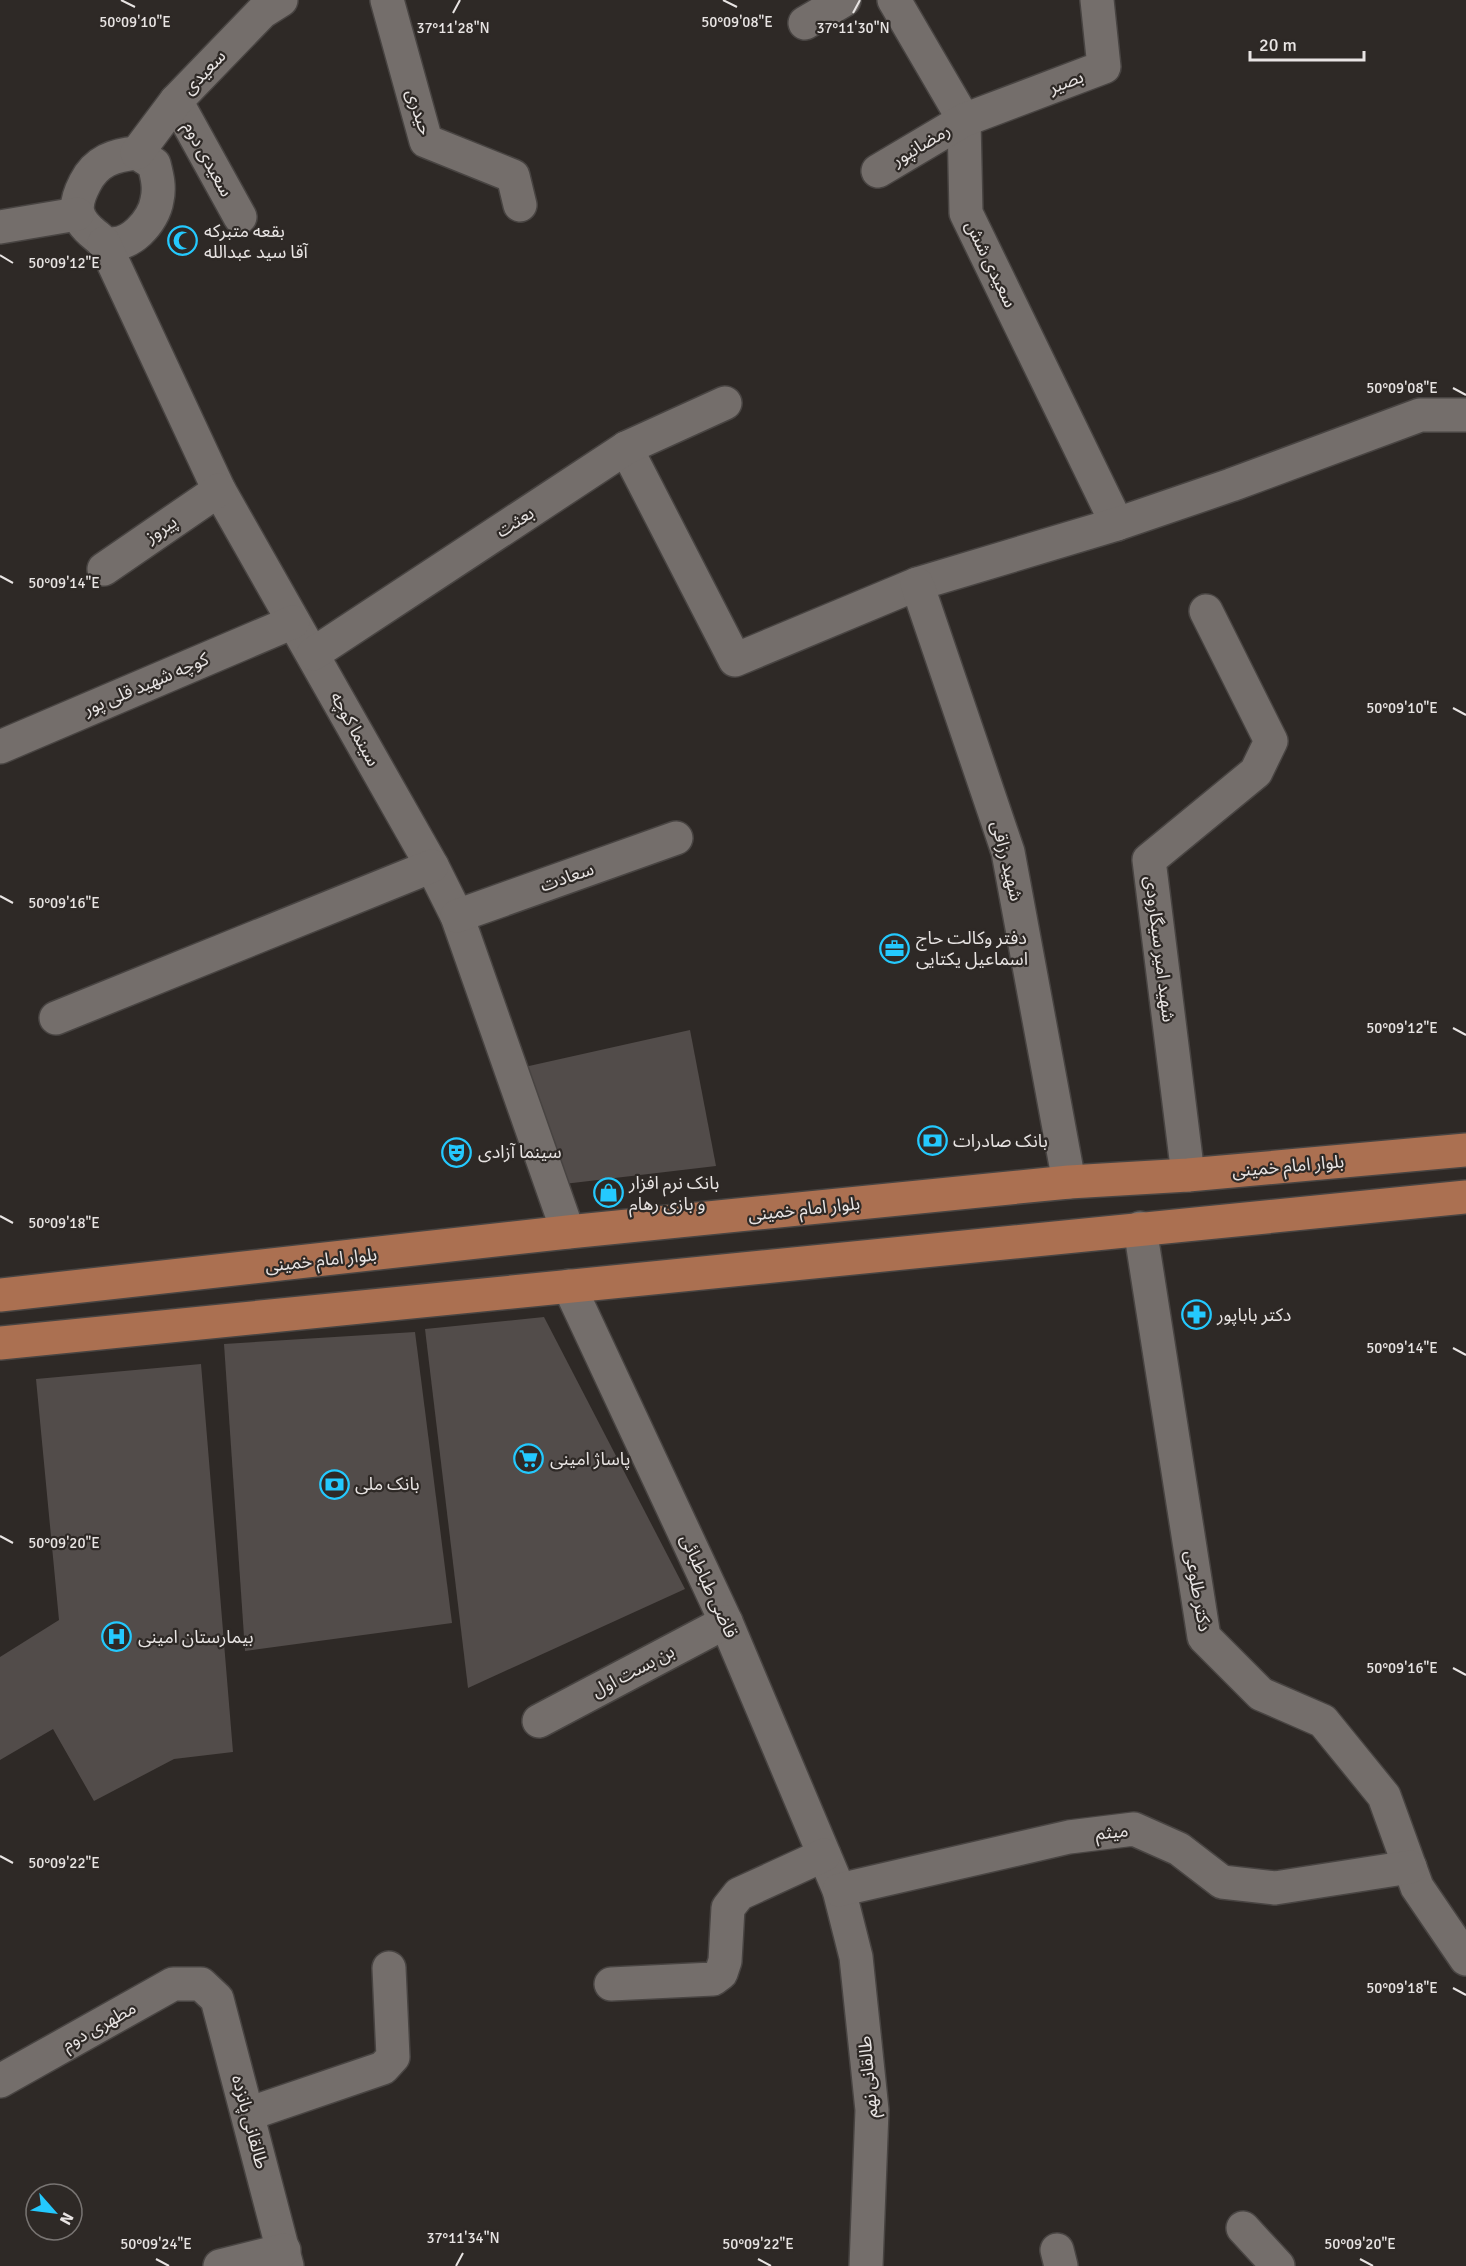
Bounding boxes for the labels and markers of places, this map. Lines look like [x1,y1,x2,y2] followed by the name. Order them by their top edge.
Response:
[204,220,308,263] place label: بقعه متبرکه آقا سید عبدالله
[167,225,199,257] mosque icon: بقعه متبرکه آقا سید عبدالله
[916,927,1028,970] place label: دفتر وکالت حاج اسماعیل یکتایی
[879,932,911,964] office icon: دفتر وکالت حاج اسماعیل یکتایی
[916,1125,948,1157] bank icon: بانک صادرات
[953,1130,1048,1152] place label: بانک صادرات
[441,1136,473,1168] theatre icon: سینما آزادی
[478,1141,562,1163] place label: سینما آزادی
[628,1172,719,1218] place label: بانک نرم افزار و بازی رهام
[592,1177,624,1209] shop icon: بانک نرم افزار و بازی رهام
[1180,1299,1212,1331] pharmacy icon: دکتر باباپور
[1216,1304,1291,1326] place label: دکتر باباپور
[513,1443,545,1475] supermarket icon: پاساژ امینی
[550,1448,630,1470] place label: پاساژ امینی
[318,1468,350,1500] bank icon: بانک ملی
[355,1473,420,1495] place label: بانک ملی
[101,1621,133,1653] hospital icon: بیمارستان امینی
[138,1626,254,1648] place label: بیمارستان امینی

